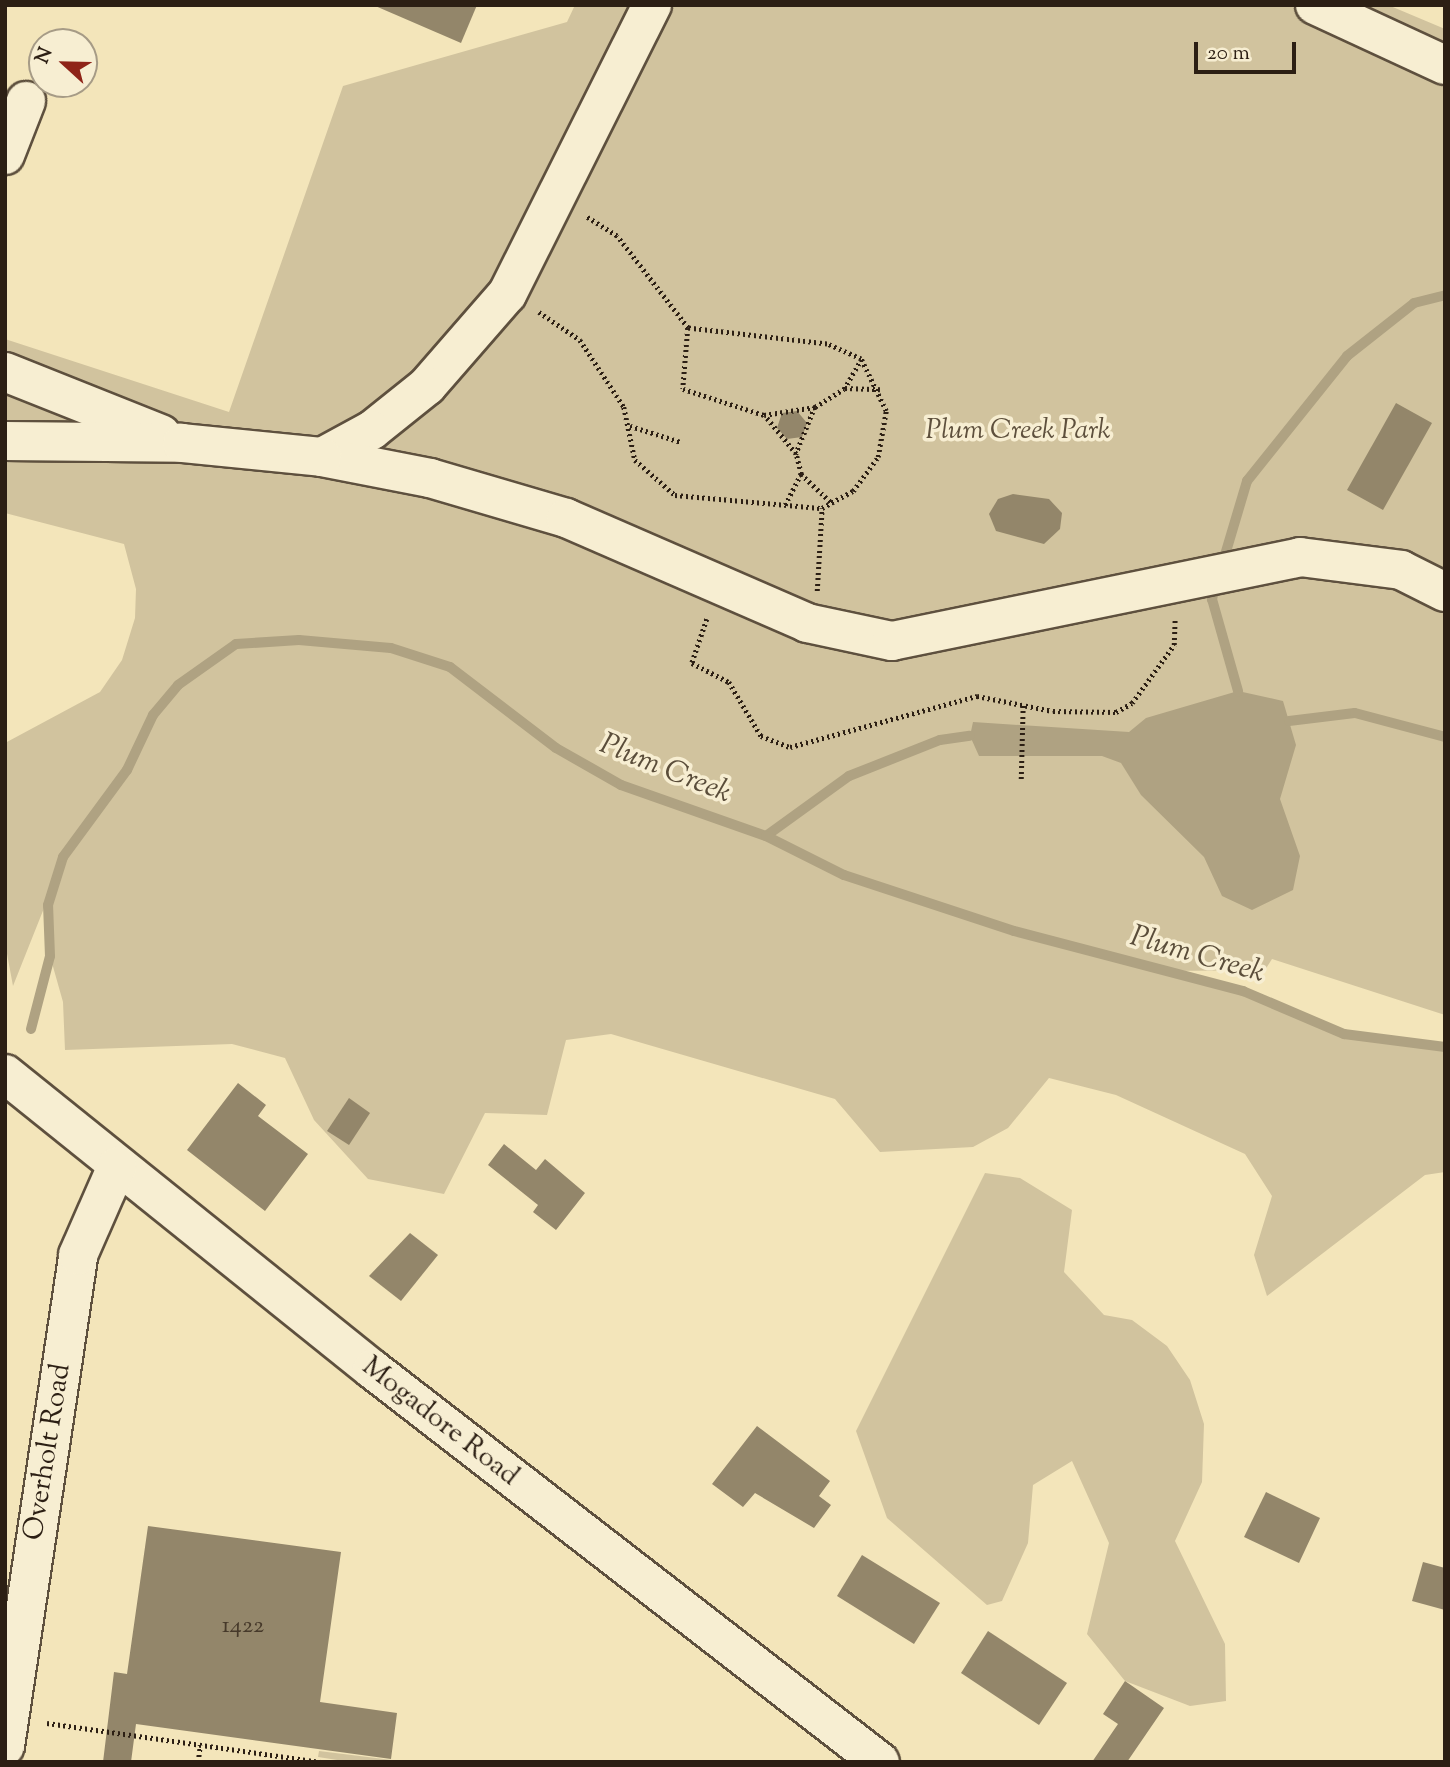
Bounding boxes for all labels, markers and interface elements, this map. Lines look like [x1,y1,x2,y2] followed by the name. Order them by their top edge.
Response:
[28,28,98,98] north arrow
[1198,28,1300,72] scale bar
[1207,39,1250,69] text: 20 m
[30,44,60,68] text: N
[926,414,1110,448] park label: Plum Creek Park
[594,727,736,813] water label: Plum Creek
[1126,920,1268,992] water label: Plum Creek
[355,1350,525,1494] street label: Mogadore Road
[17,1361,79,1543] street label: Overholt Road
[222,1613,264,1641] house number: 1422

